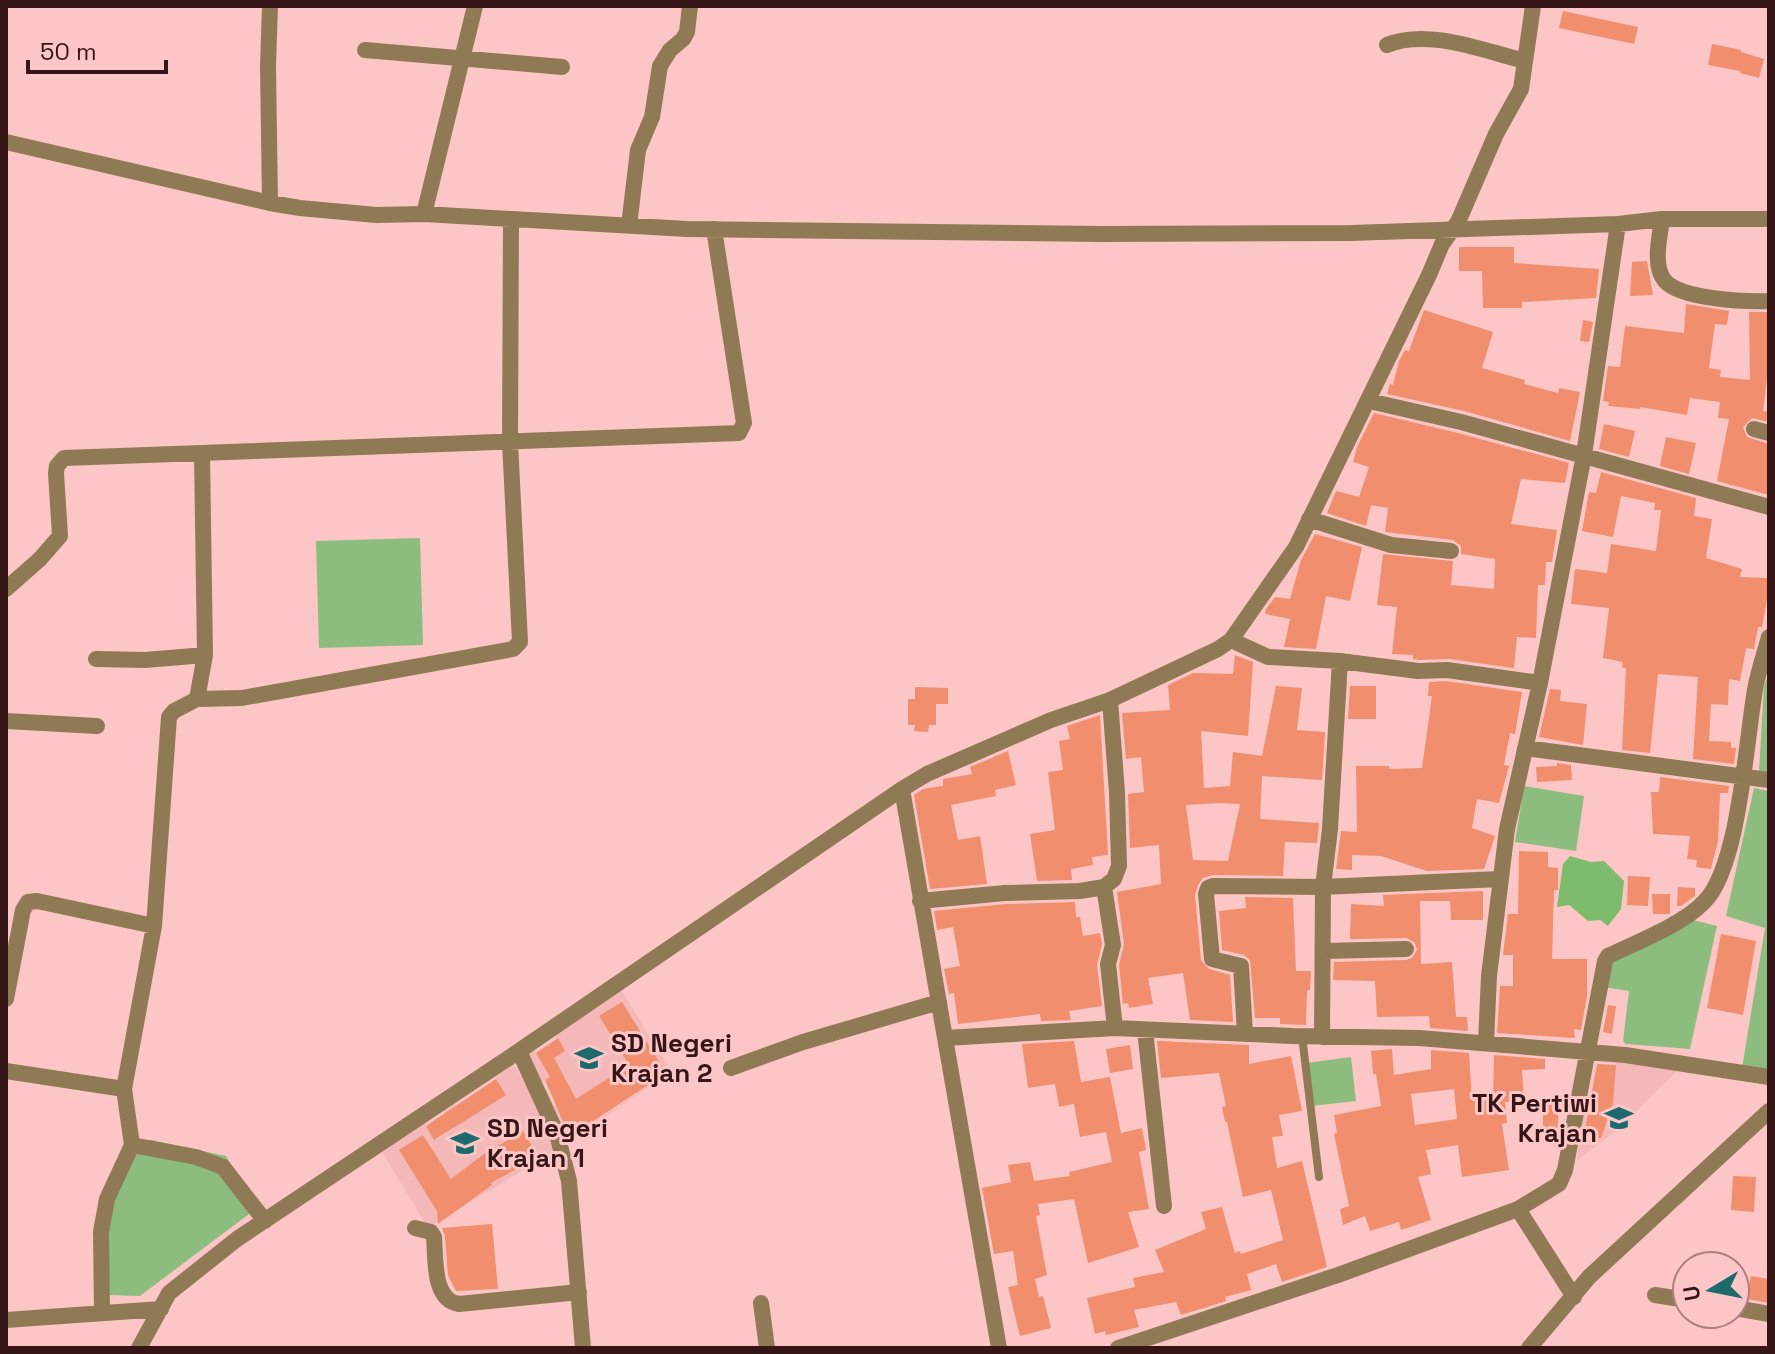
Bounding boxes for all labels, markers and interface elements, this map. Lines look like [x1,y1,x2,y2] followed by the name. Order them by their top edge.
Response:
[28,24,166,74] scale bar
[40,36,97,67] text: 50 m
[611,1026,732,1090] place label: SD Negeri Krajan 2
[574,1043,604,1073] school or university icon: SD Negeri Krajan 2
[1472,1086,1597,1150] place label: TK Pertiwi Krajan
[1604,1103,1634,1133] school or university icon: TK Pertiwi Krajan
[487,1111,608,1175] place label: SD Negeri Krajan 1
[450,1128,480,1158] school or university icon: SD Negeri Krajan 1
[1671,1250,1751,1330] north arrow
[1676,1284,1706,1303] text: U

